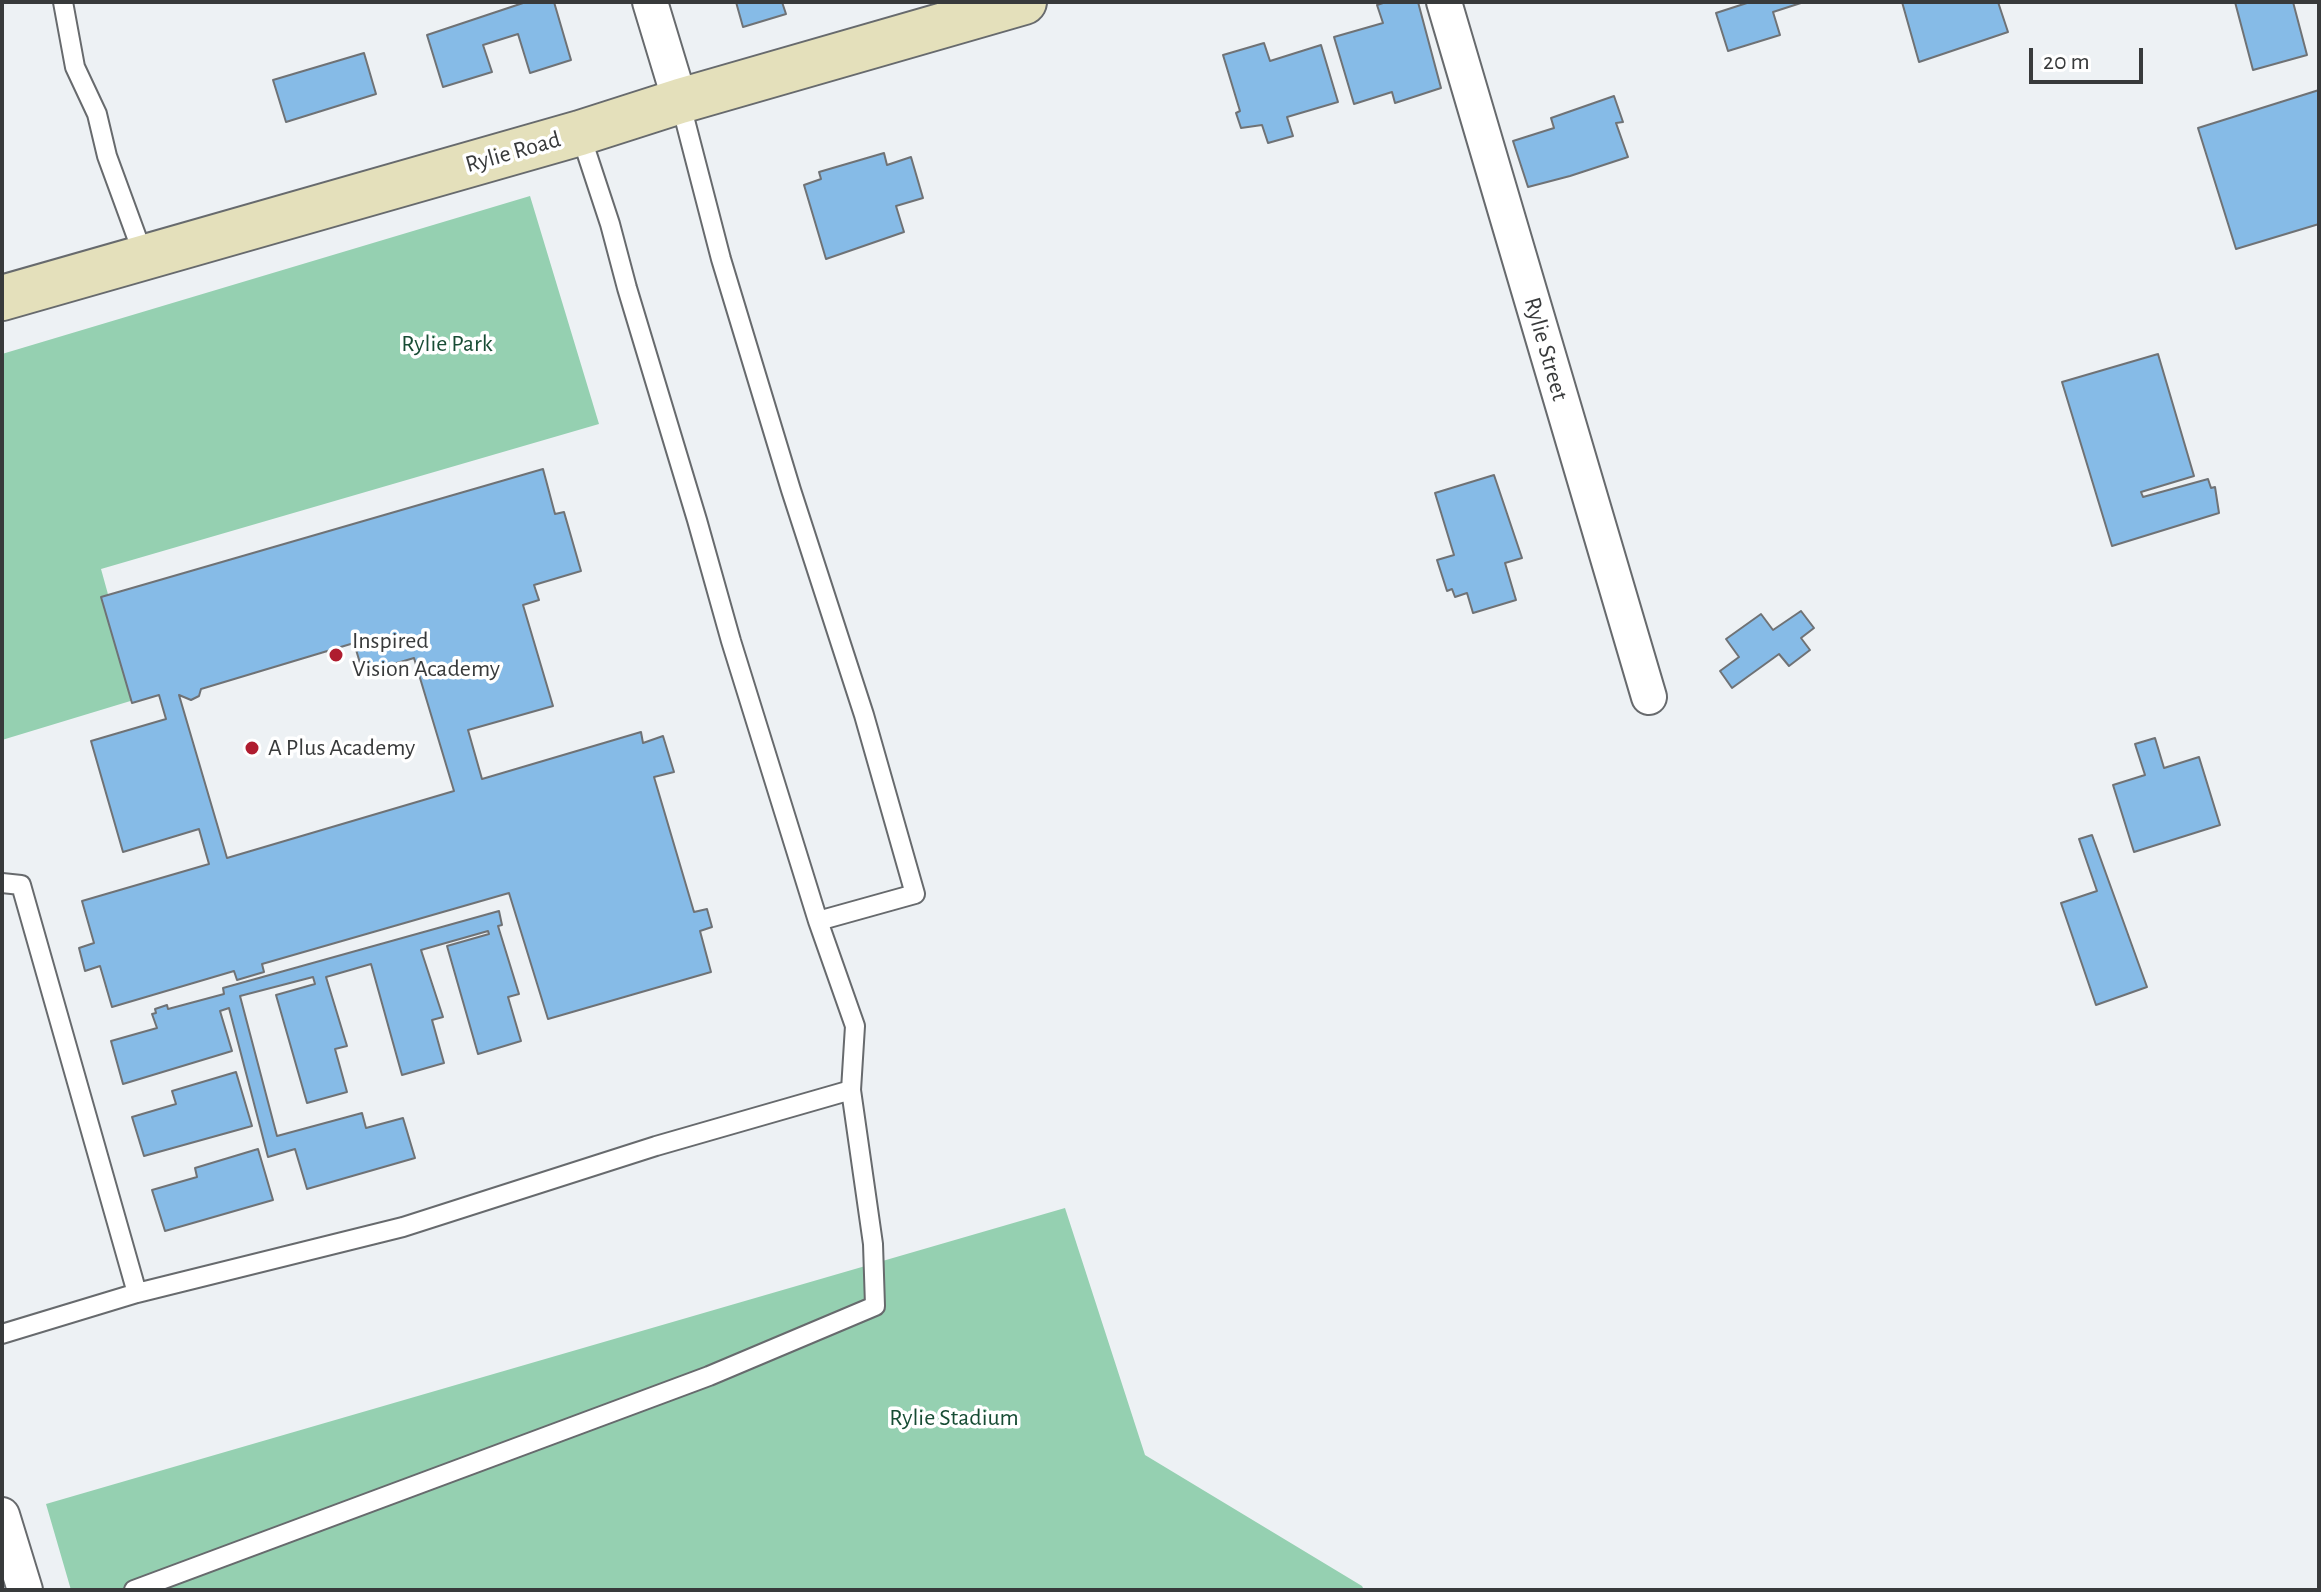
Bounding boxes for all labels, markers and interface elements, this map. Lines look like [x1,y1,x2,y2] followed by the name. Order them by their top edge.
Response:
[2033,32,2147,82] scale bar
[2043,50,2090,74] text: 20 m
[462,125,564,179] street label: Rylie Road
[1518,294,1574,404] street label: Rylie Street
[401,330,493,358] park label: Rylie Park
[352,627,500,683] place label: Inspired Vision Academy
[327,646,345,664] marker: Inspired Vision Academy
[268,734,415,762] place label: A Plus Academy
[243,739,261,757] marker: A Plus Academy
[889,1404,1019,1432] park label: Rylie Stadium

